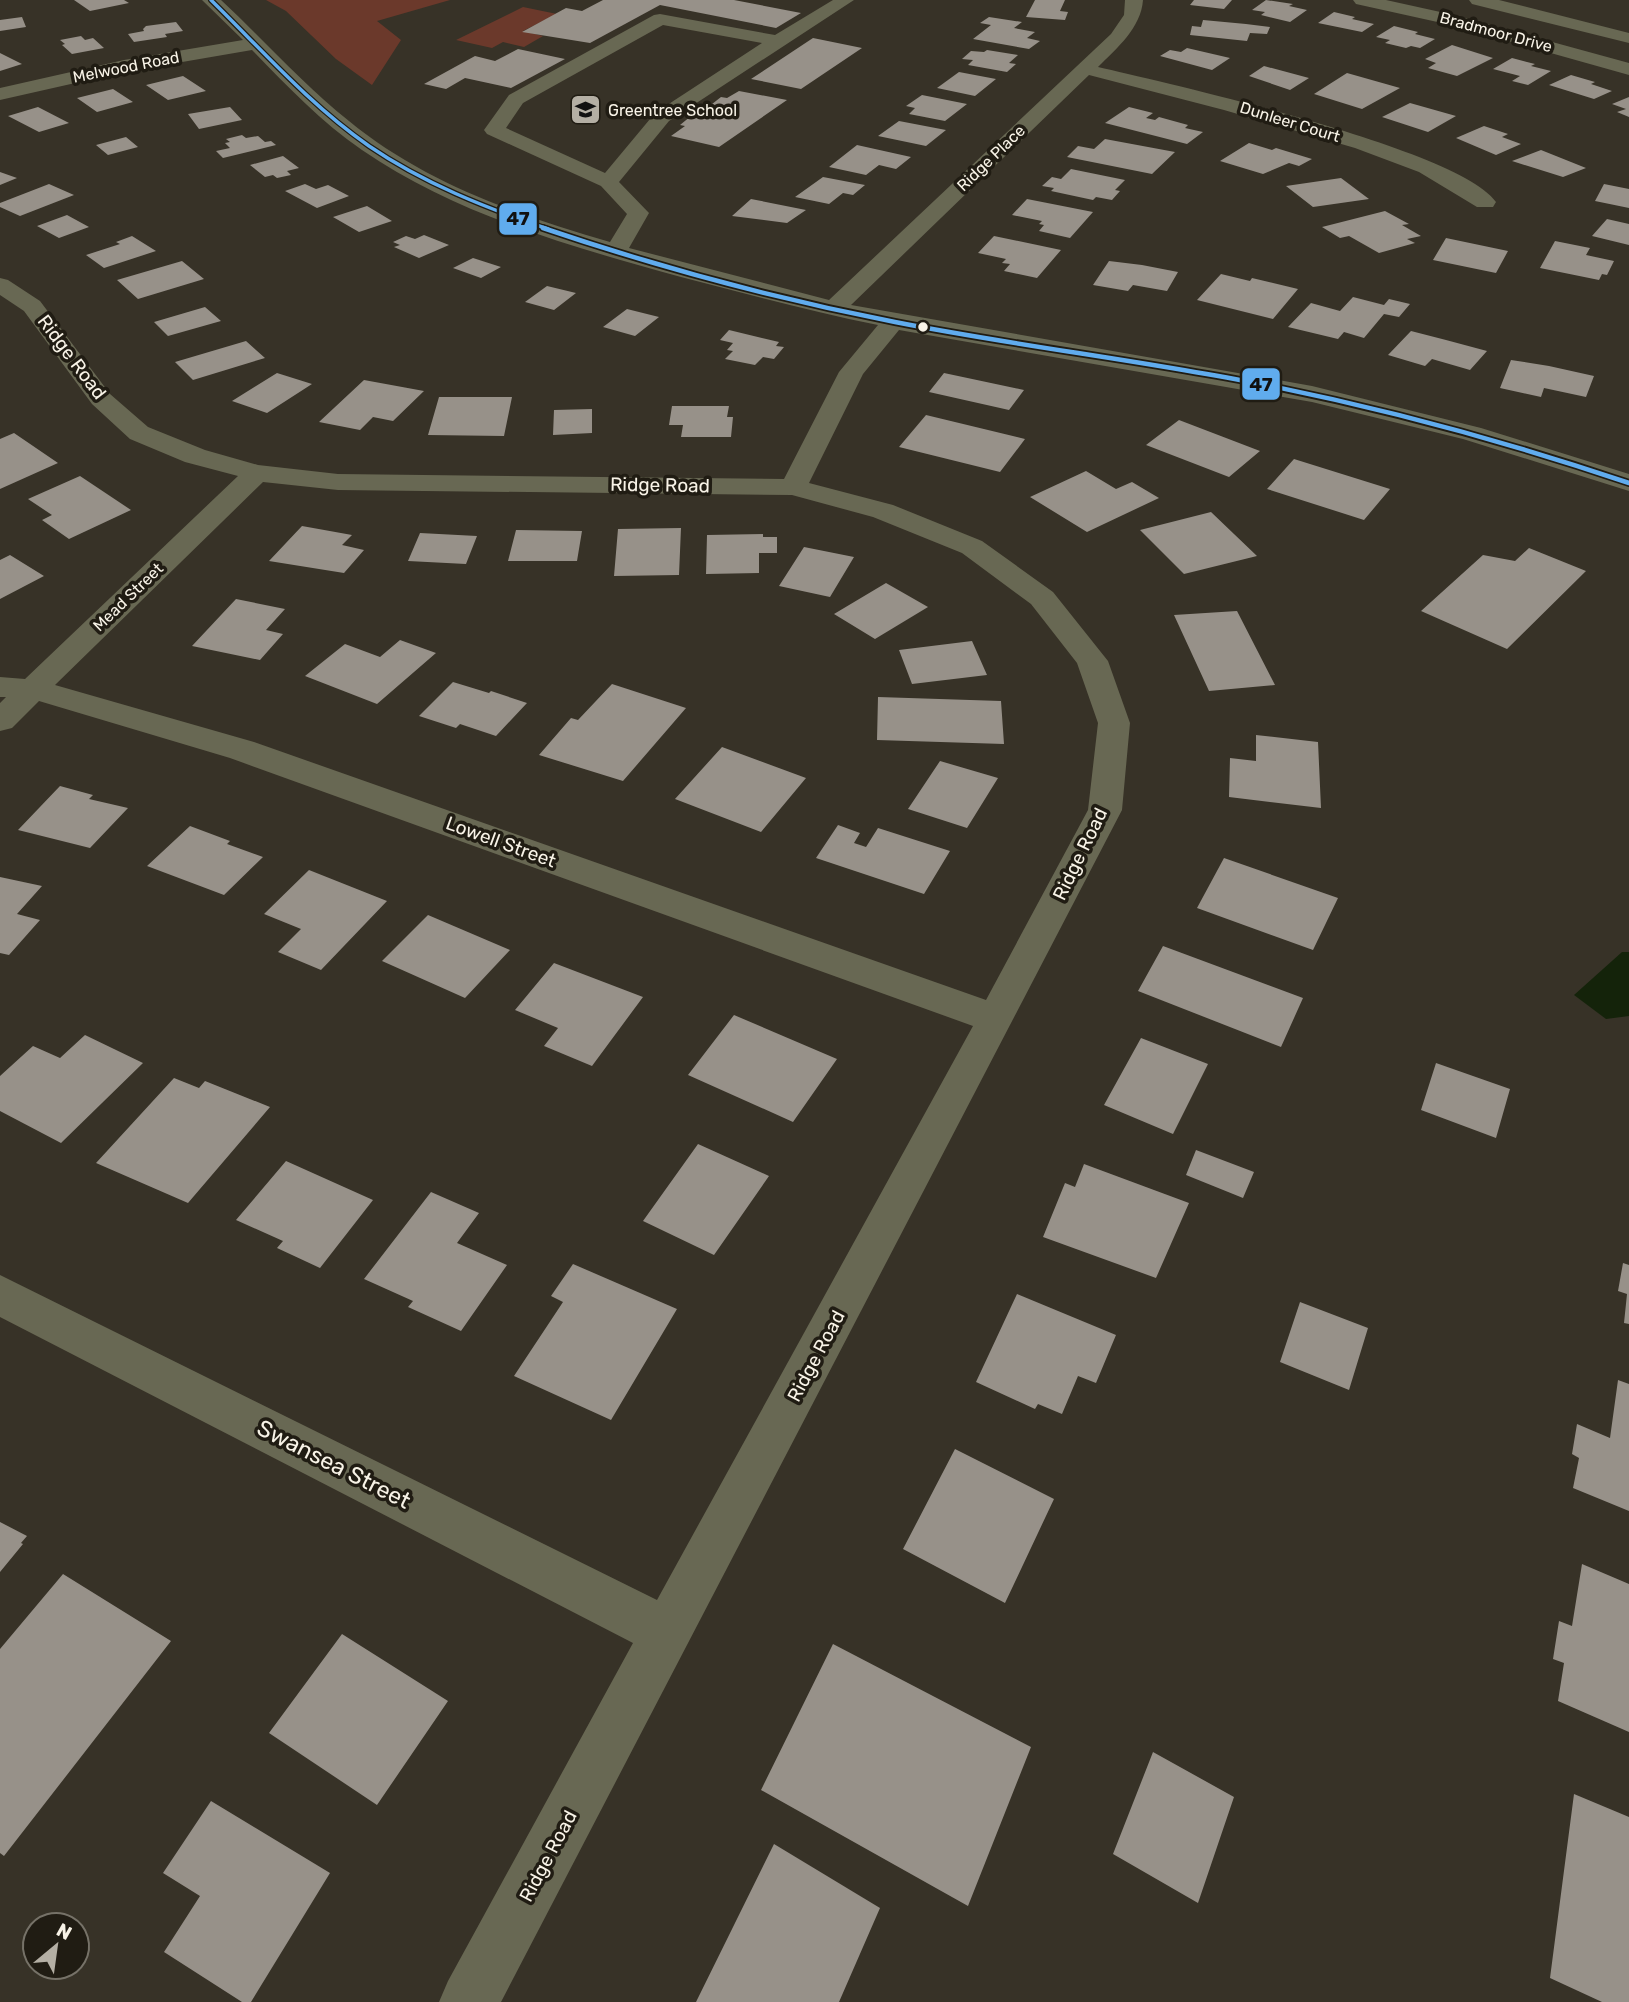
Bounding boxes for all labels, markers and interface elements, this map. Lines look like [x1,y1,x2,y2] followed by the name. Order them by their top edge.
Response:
[1438,8,1554,56] street label: Bradmoor Drive
[71,47,181,87] street label: Melwood Road
[568,93,602,127] school or university icon: Greentree School
[1238,98,1342,146] street label: Dunleer Court
[608,101,737,120] place label: Greentree School
[953,121,1029,195] street label: Ridge Place
[498,202,538,236] line badge: 47
[506,207,530,230] text: 47
[33,310,111,404] street label: Ridge Road
[916,320,930,334] unlabelled marker
[1241,367,1281,401] line badge: 47
[1249,373,1273,396] text: 47
[610,473,710,497] street label: Ridge Road
[89,559,167,635] street label: Mead Street
[1048,804,1112,904] street label: Ridge Road
[443,811,560,873] street label: Lowell Street
[782,1306,850,1406] street label: Ridge Road
[253,1413,415,1515] street label: Swansea Street
[514,1806,582,1906] street label: Ridge Road
[21,1911,91,1981] north arrow
[52,1918,76,1945] text: N

